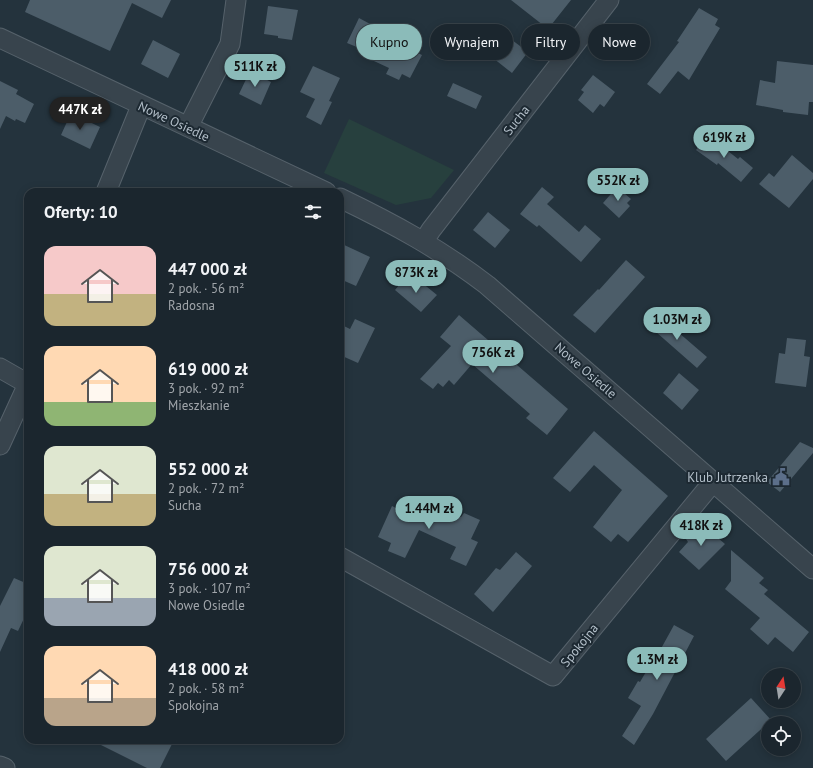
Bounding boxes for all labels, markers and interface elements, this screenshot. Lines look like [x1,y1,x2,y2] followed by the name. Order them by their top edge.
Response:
[356,24,422,60] chip: Kupno
[430,24,513,60] chip: Wynajem
[521,24,580,60] chip: Filtry
[588,24,650,60] chip: Nowe
[218,54,292,88] pin: 511K zł
[233,58,277,75] text: 511K zł
[43,97,117,131] pin: 447K zł
[135,97,212,145] street label: Nowe Osiedle
[58,101,102,118] text: 447K zł
[499,102,533,139] street label: Sucha
[687,125,761,159] pin: 619K zł
[702,129,746,146] text: 619K zł
[581,168,655,202] pin: 552K zł
[596,172,640,189] text: 552K zł
[44,201,118,223] text: Oferty: 10
[302,201,324,223] icon: filters
[168,258,247,280] text: 447 000 zł
[379,260,453,294] pin: 873K zł
[76,262,124,310] icon: home
[394,264,438,281] text: 873K zł
[168,280,244,297] text: 2 pok. · 56 m²
[168,297,215,314] text: Radosna
[636,307,718,341] pin: 1.03M zł
[652,311,702,328] text: 1.03M zł
[551,339,620,402] street label: Nowe Osiedle
[456,340,530,374] pin: 756K zł
[471,344,515,361] text: 756K zł
[168,358,248,380] text: 619 000 zł
[76,362,124,410] icon: home
[168,380,244,397] text: 3 pok. · 92 m²
[168,397,230,414] text: Mieszkanie
[168,458,248,480] text: 552 000 zł
[76,462,124,510] icon: home
[771,467,791,487] public building icon: Klub Jutrzenka
[687,469,768,486] place label: Klub Jutrzenka
[168,480,244,497] text: 2 pok. · 72 m²
[388,496,470,530] pin: 1.44M zł
[168,497,201,514] text: Sucha
[404,500,454,517] text: 1.44M zł
[664,513,738,547] pin: 418K zł
[679,517,723,534] text: 418K zł
[168,558,248,580] text: 756 000 zł
[76,562,124,610] icon: home
[168,580,251,597] text: 3 pok. · 107 m²
[168,597,245,614] text: Nowe Osiedle
[557,620,602,670] street label: Spokojna
[620,647,694,681] pin: 1.3M zł
[636,651,678,668] text: 1.3M zł
[168,658,248,680] text: 418 000 zł
[76,662,124,710] icon: home
[761,668,801,708] north arrow
[761,668,801,756] map controls
[168,680,244,697] text: 2 pok. · 58 m²
[168,697,219,714] text: Spokojna
[761,716,801,756] button: locate

